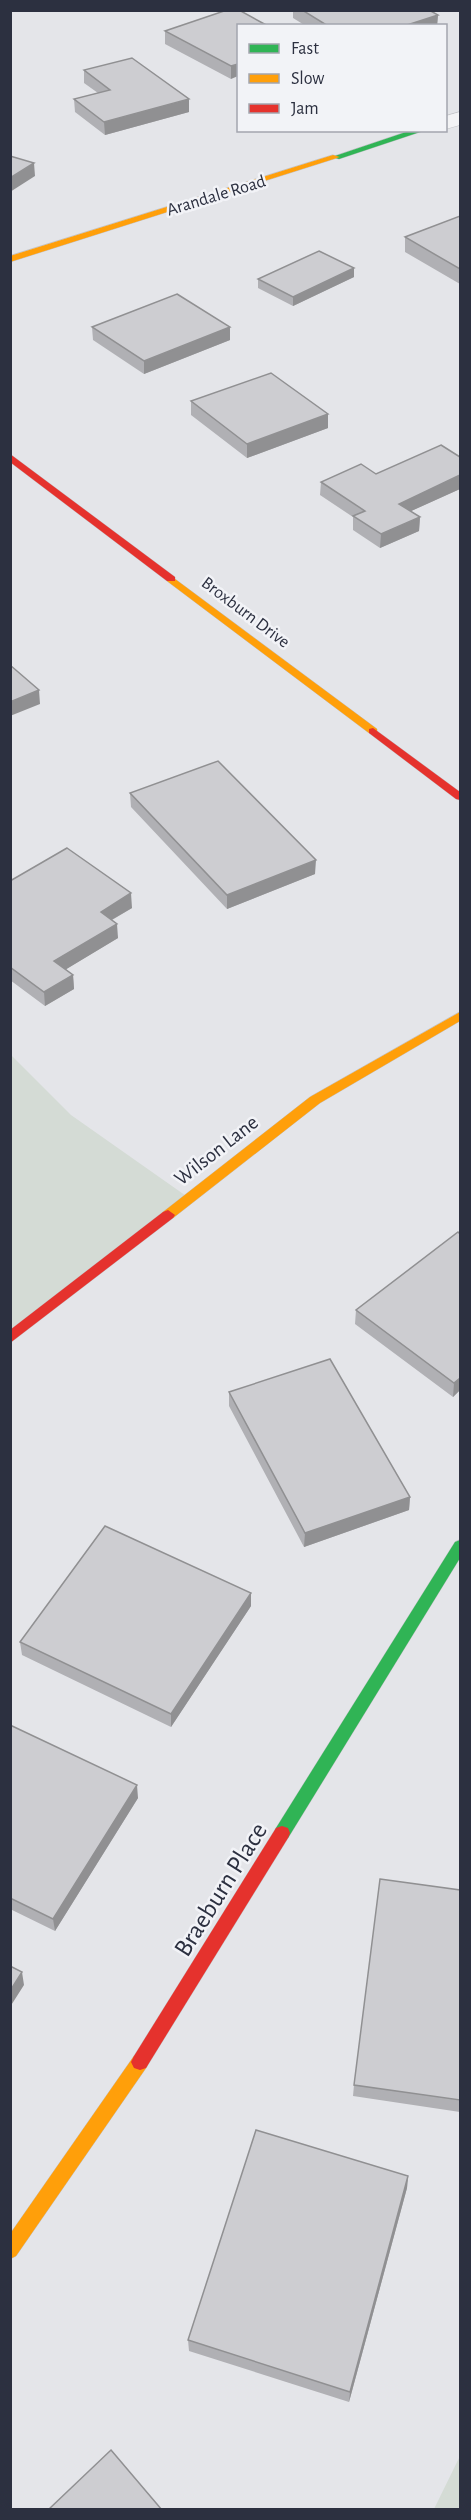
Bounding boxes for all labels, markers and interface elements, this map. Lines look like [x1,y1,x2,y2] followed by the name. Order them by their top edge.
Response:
[237,24,447,132] legend
[291,40,319,58] text: Fast
[291,70,324,88] text: Slow
[291,100,319,118] text: Jam
[165,172,268,220] street label: Arandale Road
[198,574,293,652] street label: Broxburn Drive
[170,1111,262,1189] street label: Wilson Lane
[169,1818,272,1961] street label: Braeburn Place

